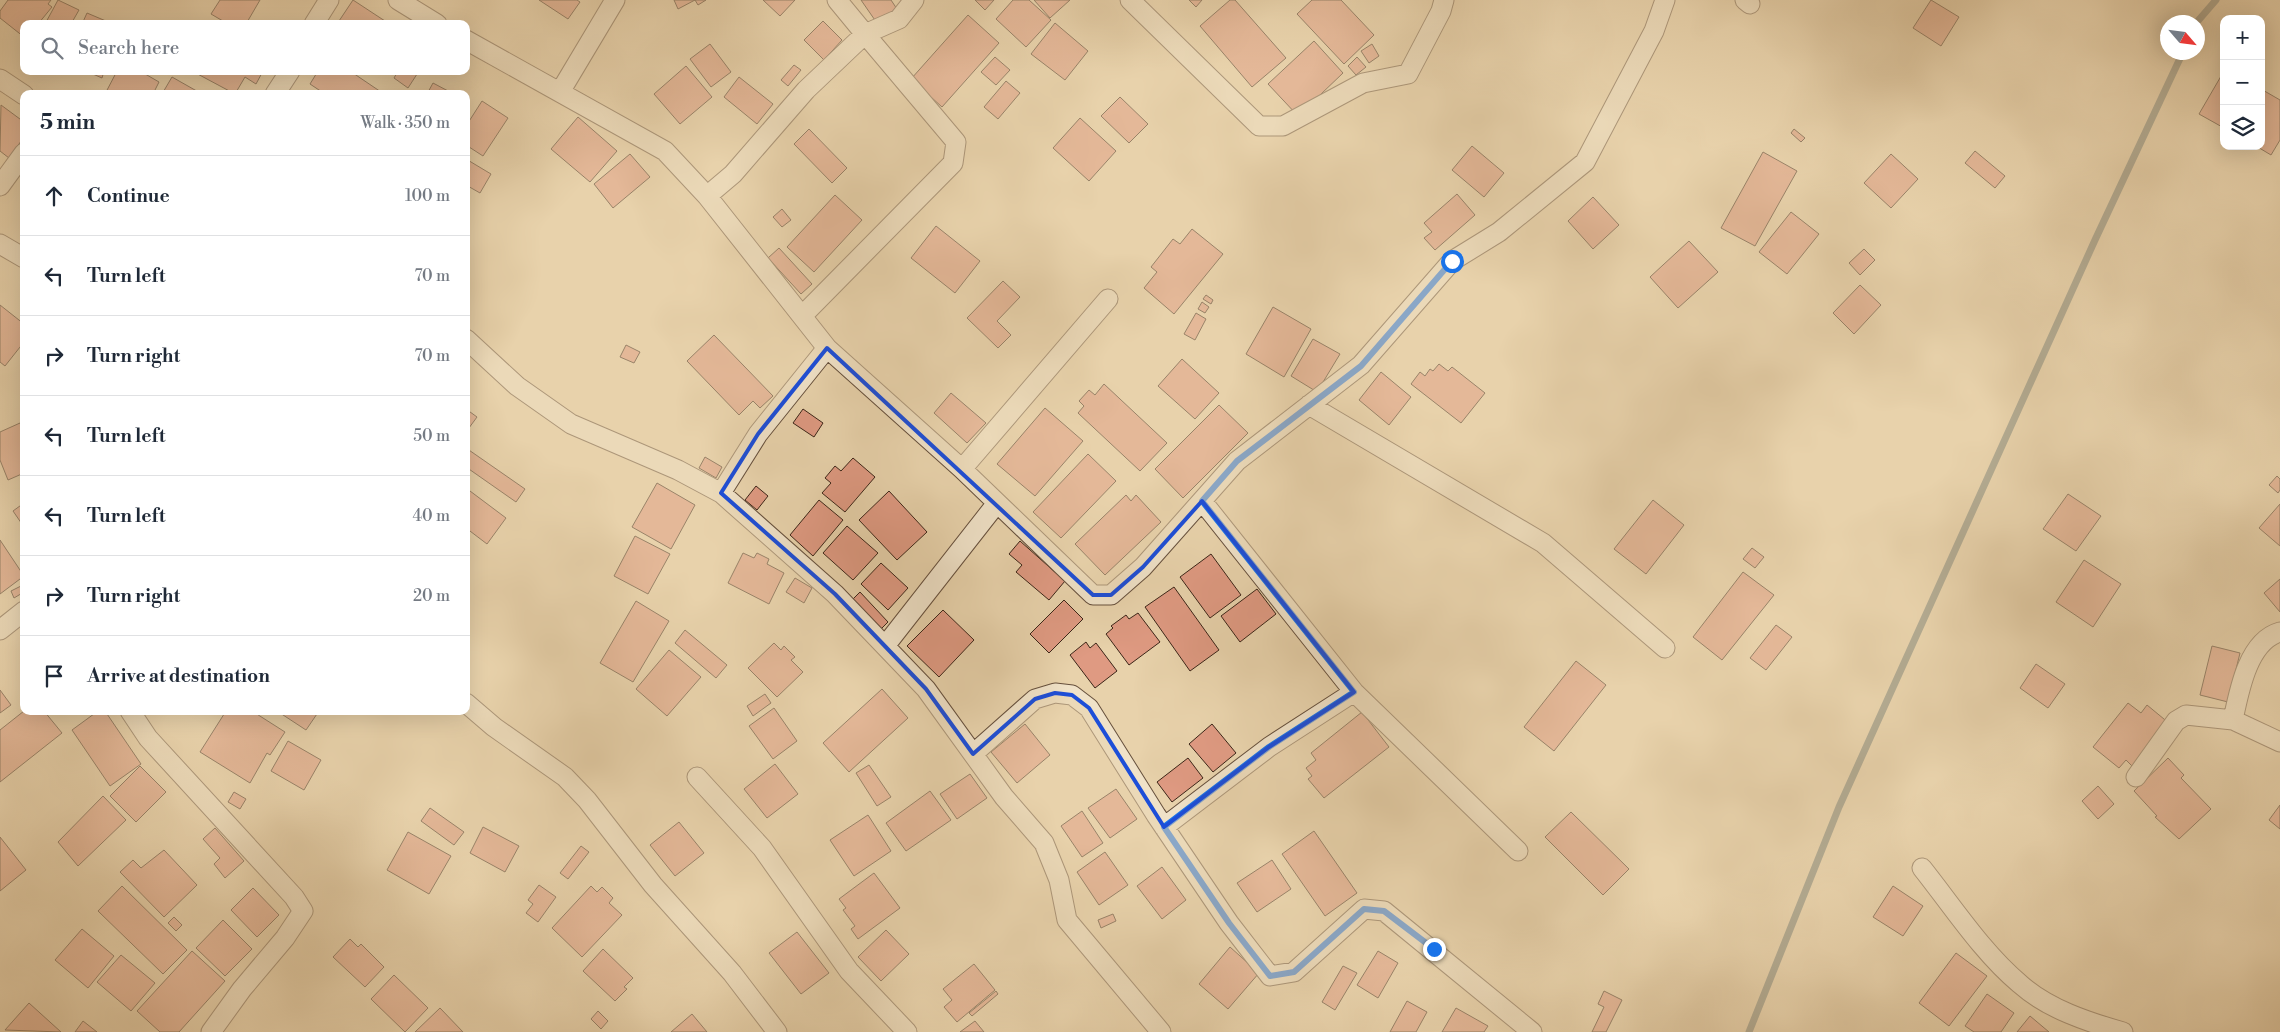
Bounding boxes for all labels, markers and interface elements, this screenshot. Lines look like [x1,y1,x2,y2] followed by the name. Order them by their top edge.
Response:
[2160,15,2205,60] north arrow
[2220,15,2265,150] map controls
[2220,15,2265,60] button: +
[20,20,470,75] search box
[38,34,66,62] icon: search
[78,36,179,60] text: Search here
[2220,60,2265,105] button: −
[2220,105,2265,150] button: layers
[40,110,95,136] text: 5 min
[361,113,450,133] text: Walk · 350 m
[40,182,68,210] icon: ahead
[87,184,170,208] text: Continue
[405,186,450,206] text: 100 m
[1441,250,1464,273] route start
[40,262,68,290] icon: left
[87,264,166,288] text: Turn left
[414,266,450,286] text: 70 m
[40,342,68,370] icon: right
[87,344,180,368] text: Turn right
[414,346,450,366] text: 70 m
[40,422,68,450] icon: left
[87,424,166,448] text: Turn left
[413,426,450,446] text: 50 m
[40,502,68,530] icon: left
[87,504,166,528] text: Turn left
[413,506,450,526] text: 40 m
[40,582,68,610] icon: right
[87,584,180,608] text: Turn right
[413,586,450,606] text: 20 m
[40,662,68,690] icon: arrive
[87,664,270,688] text: Arrive at destination
[1423,938,1446,961] route end

